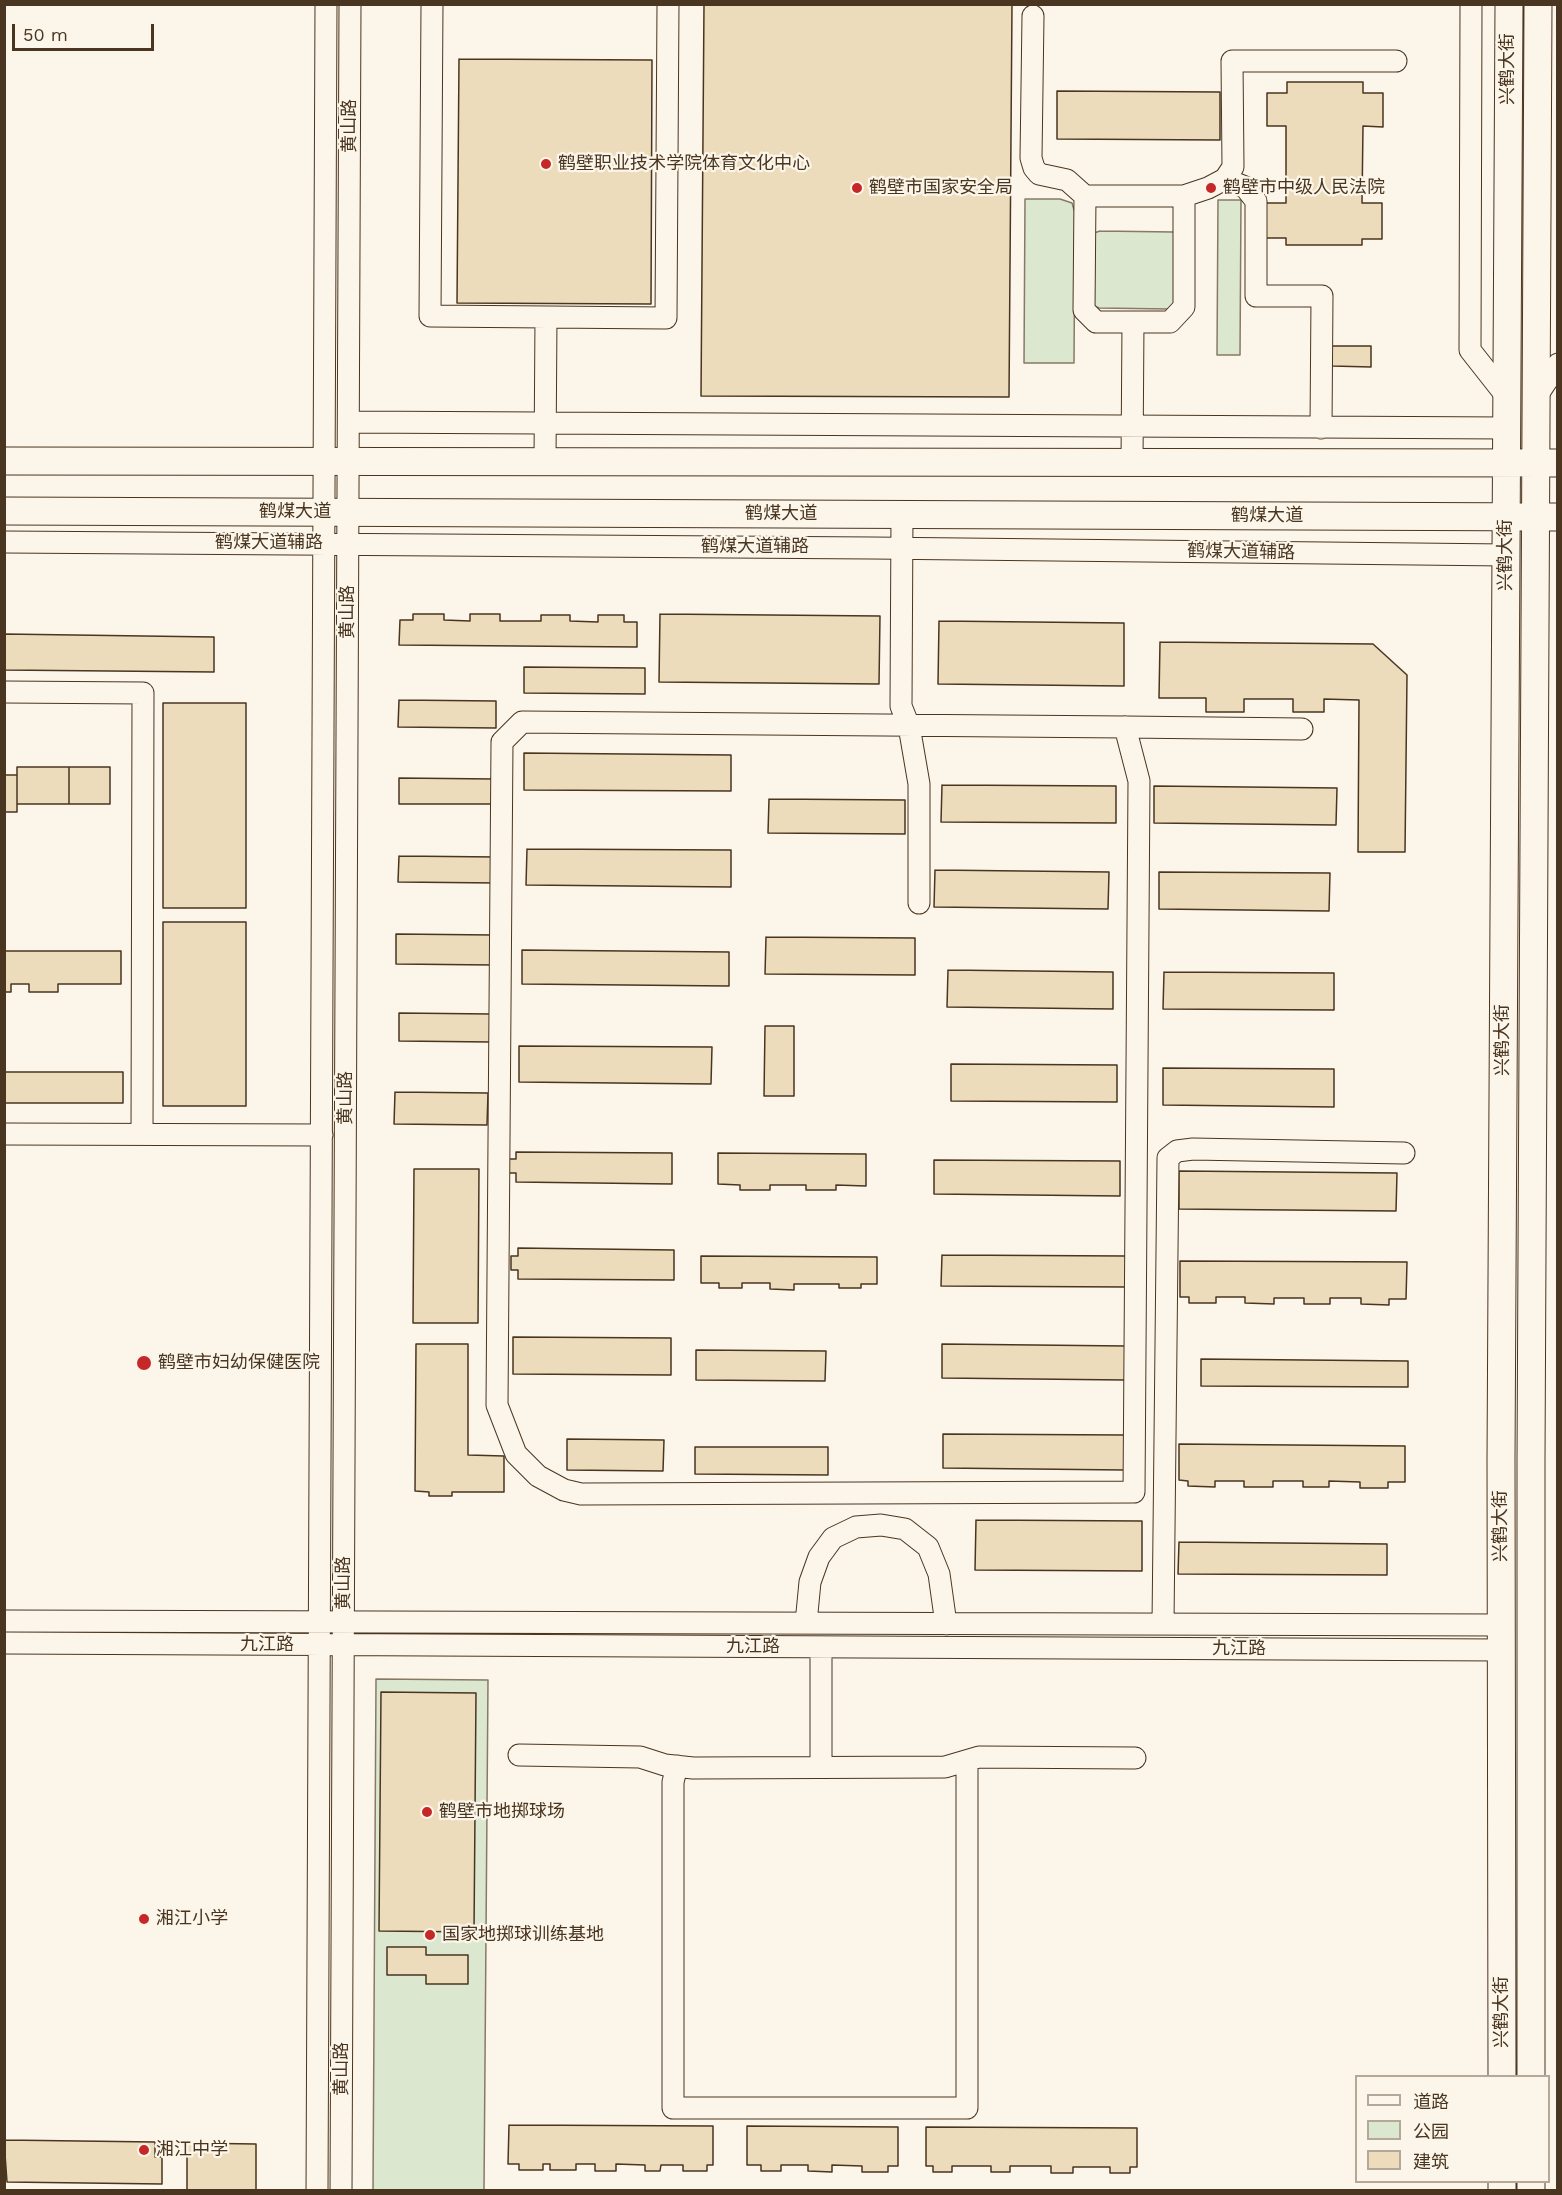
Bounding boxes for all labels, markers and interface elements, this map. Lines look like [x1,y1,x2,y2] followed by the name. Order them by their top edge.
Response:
[15,12,158,50] scale bar
[23,24,68,45] text: 50 m
[1497,33,1519,105] street label: 兴鹤大街
[339,99,361,153] street label: 黄山路
[558,153,810,175] place label: 鹤壁职业技术学院体育文化中心
[539,157,553,171] marker: 鹤壁职业技术学院体育文化中心
[869,177,1013,199] place label: 鹤壁市国家安全局
[1223,177,1385,199] place label: 鹤壁市中级人民法院
[850,181,864,195] marker: 鹤壁市国家安全局
[1204,181,1218,195] marker: 鹤壁市中级人民法院
[259,501,331,523] street label: 鹤煤大道
[745,503,817,525] street label: 鹤煤大道
[1231,505,1303,527] street label: 鹤煤大道
[1495,519,1517,591] street label: 兴鹤大街
[215,532,323,554] street label: 鹤煤大道辅路
[701,536,809,558] street label: 鹤煤大道辅路
[1187,540,1295,564] street label: 鹤煤大道辅路
[337,585,359,639] street label: 黄山路
[1492,1004,1514,1076] street label: 兴鹤大街
[335,1071,357,1125] street label: 黄山路
[158,1352,320,1374] place label: 鹤壁市妇幼保健医院
[135,1354,153,1372] marker: 鹤壁市妇幼保健医院
[1490,1490,1512,1562] street label: 兴鹤大街
[333,1556,355,1610] street label: 黄山路
[240,1634,294,1656] street label: 九江路
[726,1636,780,1658] street label: 九江路
[1212,1638,1266,1660] street label: 九江路
[439,1801,565,1823] place label: 鹤壁市地掷球场
[420,1805,434,1819] marker: 鹤壁市地掷球场
[156,1908,228,1930] place label: 湘江小学
[137,1912,151,1926] marker: 湘江小学
[442,1924,604,1946] place label: 国家地掷球训练基地
[423,1928,437,1942] marker: 国家地掷球训练基地
[1491,1976,1513,2048] street label: 兴鹤大街
[331,2042,353,2096] street label: 黄山路
[1355,2075,1550,2183] legend
[1413,2091,1449,2112] text: 道路
[1413,2121,1449,2142] text: 公园
[156,2139,228,2161] place label: 湘江中学
[137,2143,151,2157] marker: 湘江中学
[1413,2151,1449,2172] text: 建筑

